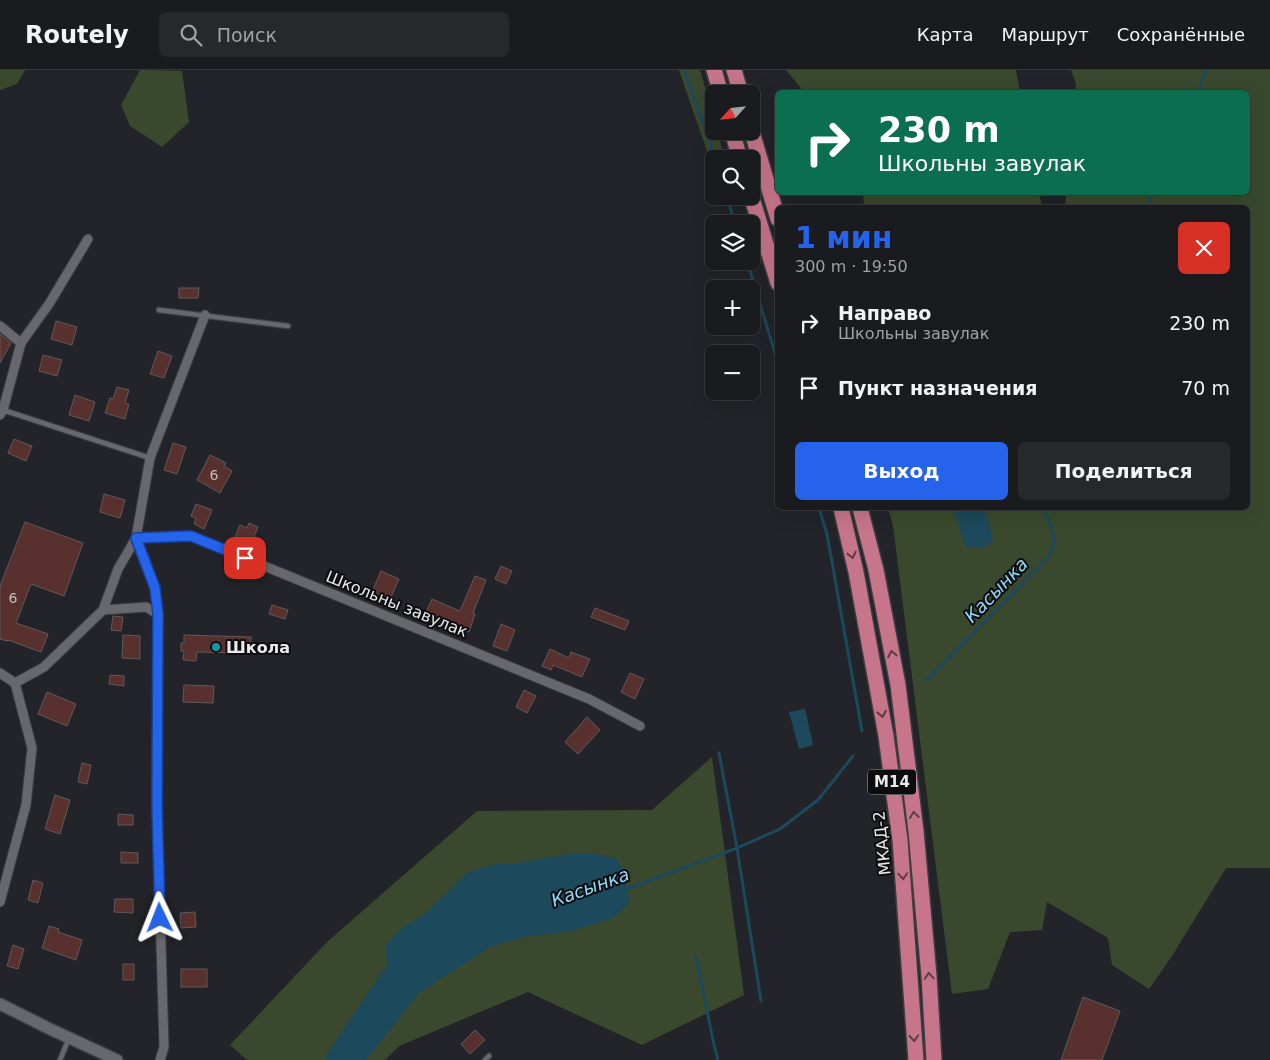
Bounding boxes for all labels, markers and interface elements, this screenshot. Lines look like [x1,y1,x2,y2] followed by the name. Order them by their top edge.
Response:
[159,12,509,57] search box
[25,21,129,49] text: Routely
[177,21,205,49] icon: search
[217,24,277,46] text: Поиск
[917,24,974,45] text: Карта
[1002,24,1089,45] text: Маршрут
[1117,24,1245,45] text: Сохранённые
[705,85,760,140] north arrow
[705,85,760,400] map controls
[795,110,860,175] icon: right
[878,110,1000,150] text: 230 m
[705,150,760,205] button: search
[878,151,1086,176] text: Школьны завулак
[705,215,760,270] button: layers
[795,220,893,255] text: 1 мин
[1178,222,1230,274] button: close
[795,257,908,276] text: 300 m · 19:50
[705,280,760,335] button: +
[838,302,931,324] text: Направо
[795,309,823,337] icon: right
[1169,312,1230,334] text: 230 m
[838,324,989,343] text: Школьны завулак
[705,345,760,400] button: −
[795,374,823,402] icon: arrive
[838,377,1037,399] text: Пункт назначения
[1181,377,1230,399] text: 70 m
[795,442,1008,500] button: Выход
[1018,442,1230,500] button: Поделиться
[210,467,219,483] house number: 6
[224,537,266,579] pin
[231,544,259,572] icon: arrive
[846,550,857,559] one-way arrow
[960,553,1032,627] water label: Касынка
[323,567,471,641] street label: Школьны завулак
[9,590,18,606] house number: 6
[226,638,290,657] place label: Школа
[210,641,222,653] marker: Школа
[887,649,897,658] one-way arrow
[877,710,887,719] one-way arrow
[868,770,916,794] road number: М14
[869,810,895,876] street label: МКАД-2
[909,810,920,818] one-way arrow
[548,863,632,911] water label: Касынка
[897,872,908,880] one-way arrow
[133,891,185,943] position arrow
[923,972,934,980] one-way arrow
[909,1034,920,1042] one-way arrow

